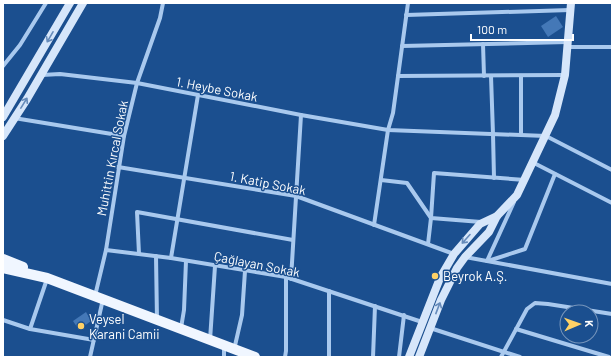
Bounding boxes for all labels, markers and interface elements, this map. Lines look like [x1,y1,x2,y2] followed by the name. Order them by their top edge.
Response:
[471,16,573,42] scale bar
[477,22,507,36] text: 100 m
[46,31,54,42] one-way arrow
[175,73,260,105] street label: 1. Heybe Sokak
[20,98,28,109] one-way arrow
[93,98,131,217] street label: Muhittin Kırcal Sokak
[229,168,308,198] street label: 1. Katip Sokak
[462,234,471,245] one-way arrow
[213,248,302,280] street label: Çağlayan Sokak
[443,268,507,284] place label: Beyrok A.Ş.
[430,271,440,281] marker: Beyrok A.Ş.
[435,302,443,314] one-way arrow
[559,304,599,344] north arrow
[89,311,160,342] place label: Veysel Karani Camii
[583,320,596,327] text: K
[76,321,86,331] marker: Veysel Karani Camii

